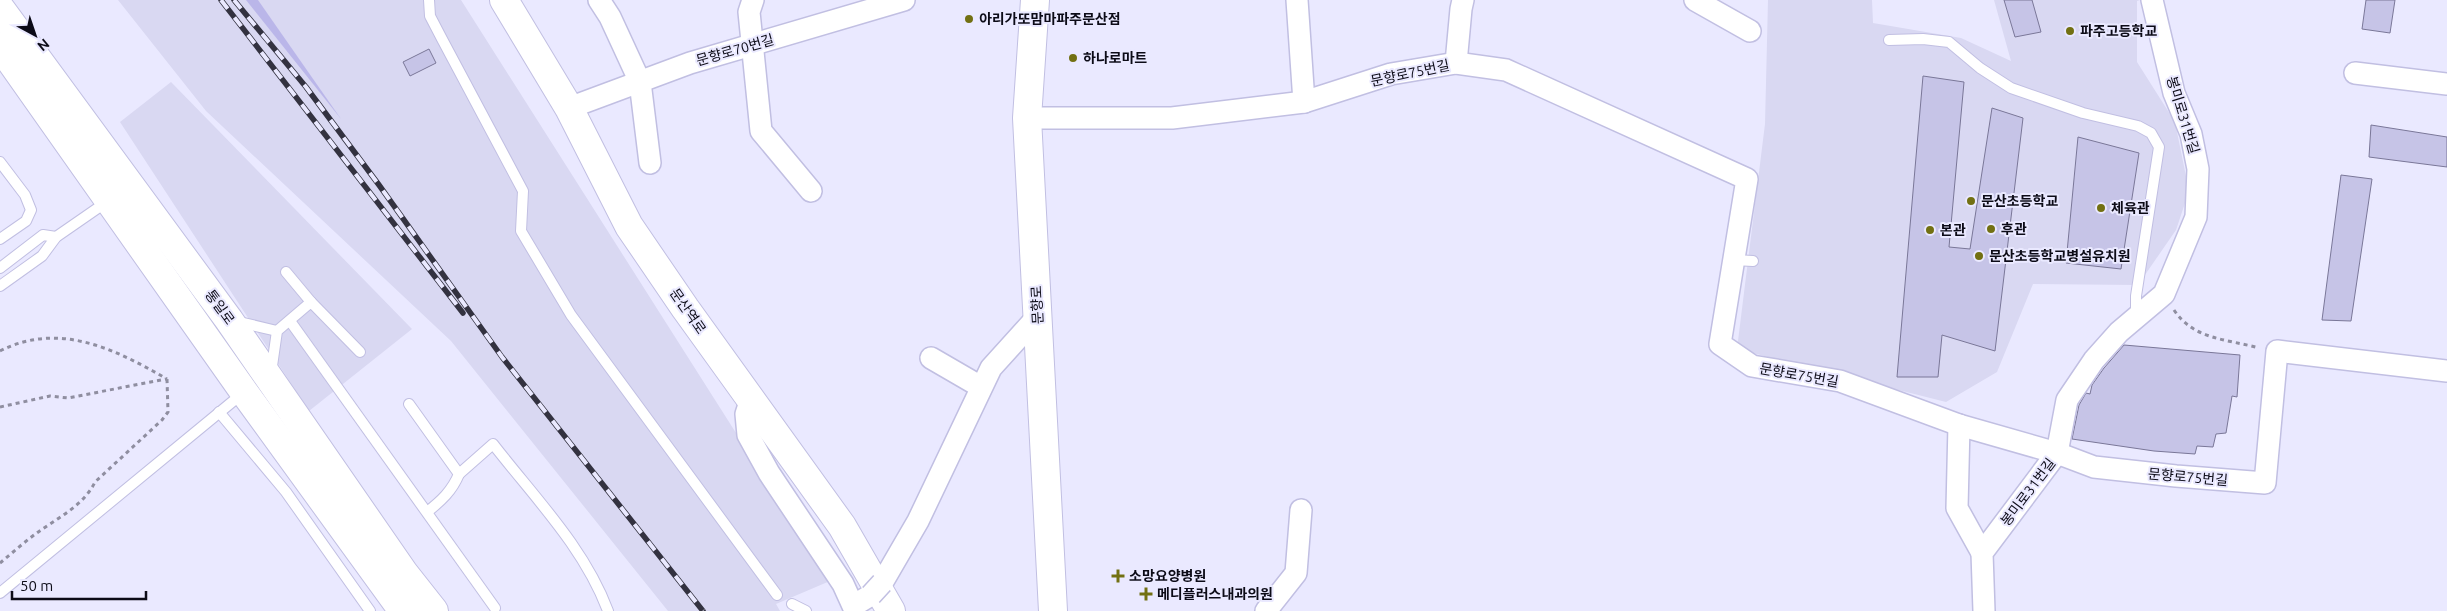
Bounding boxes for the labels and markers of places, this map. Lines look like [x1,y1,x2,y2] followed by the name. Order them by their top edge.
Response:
[979,11,1121,27] place label: 아리가또맘마파주문산점
[963,13,975,25] marker: 아리가또맘마파주문산점
[2080,23,2157,39] place label: 파주고등학교
[2064,25,2076,37] marker: 파주고등학교
[1083,50,1148,66] place label: 하나로마트
[1067,52,1079,64] marker: 하나로마트
[1981,193,2058,209] place label: 문산초등학교
[1965,195,1977,207] marker: 문산초등학교
[2111,200,2150,216] place label: 체육관
[2095,202,2107,214] marker: 체육관
[2001,221,2027,237] place label: 후관
[1940,222,1966,238] place label: 본관
[1985,223,1997,235] marker: 후관
[1924,224,1936,236] marker: 본관
[1989,248,2131,264] place label: 문산초등학교병설유치원
[1973,250,1985,262] marker: 문산초등학교병설유치원
[1129,568,1206,584] place label: 소망요양병원
[1111,569,1125,583] marker: 소망요양병원
[1157,586,1273,602] place label: 메디플러스내과의원
[1139,587,1153,601] marker: 메디플러스내과의원

